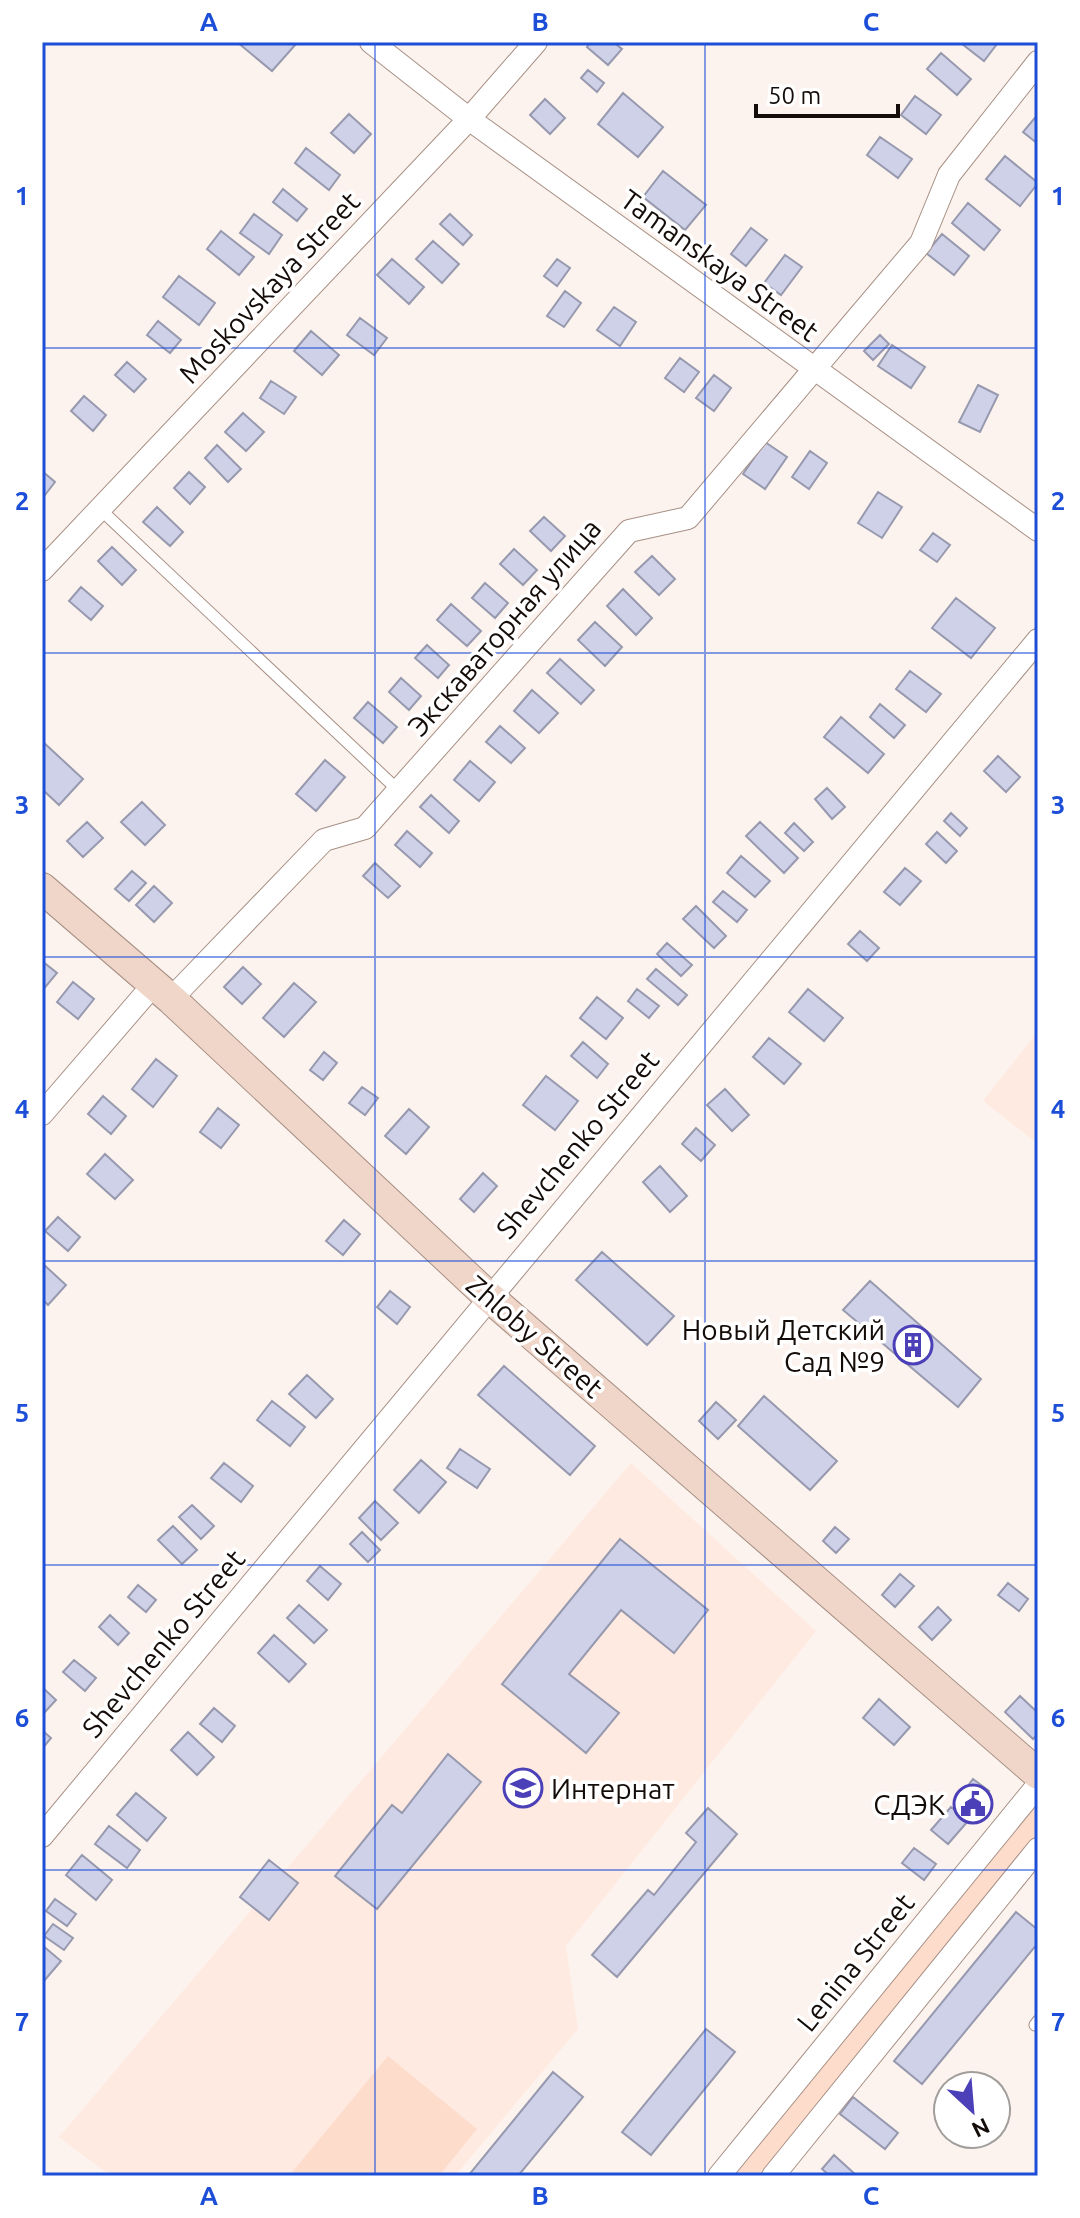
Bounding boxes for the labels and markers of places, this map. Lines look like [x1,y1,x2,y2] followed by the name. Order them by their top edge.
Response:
[682,1314,885,1377] place label: Новый Детский Сад №9
[892,1324,934,1366] building icon: Новый Детский Сад №9
[502,1767,544,1809] school or university icon: Интернат
[551,1773,675,1804] place label: Интернат
[952,1783,994,1825] public building icon: СДЭК
[873,1789,945,1820] place label: СДЭК

